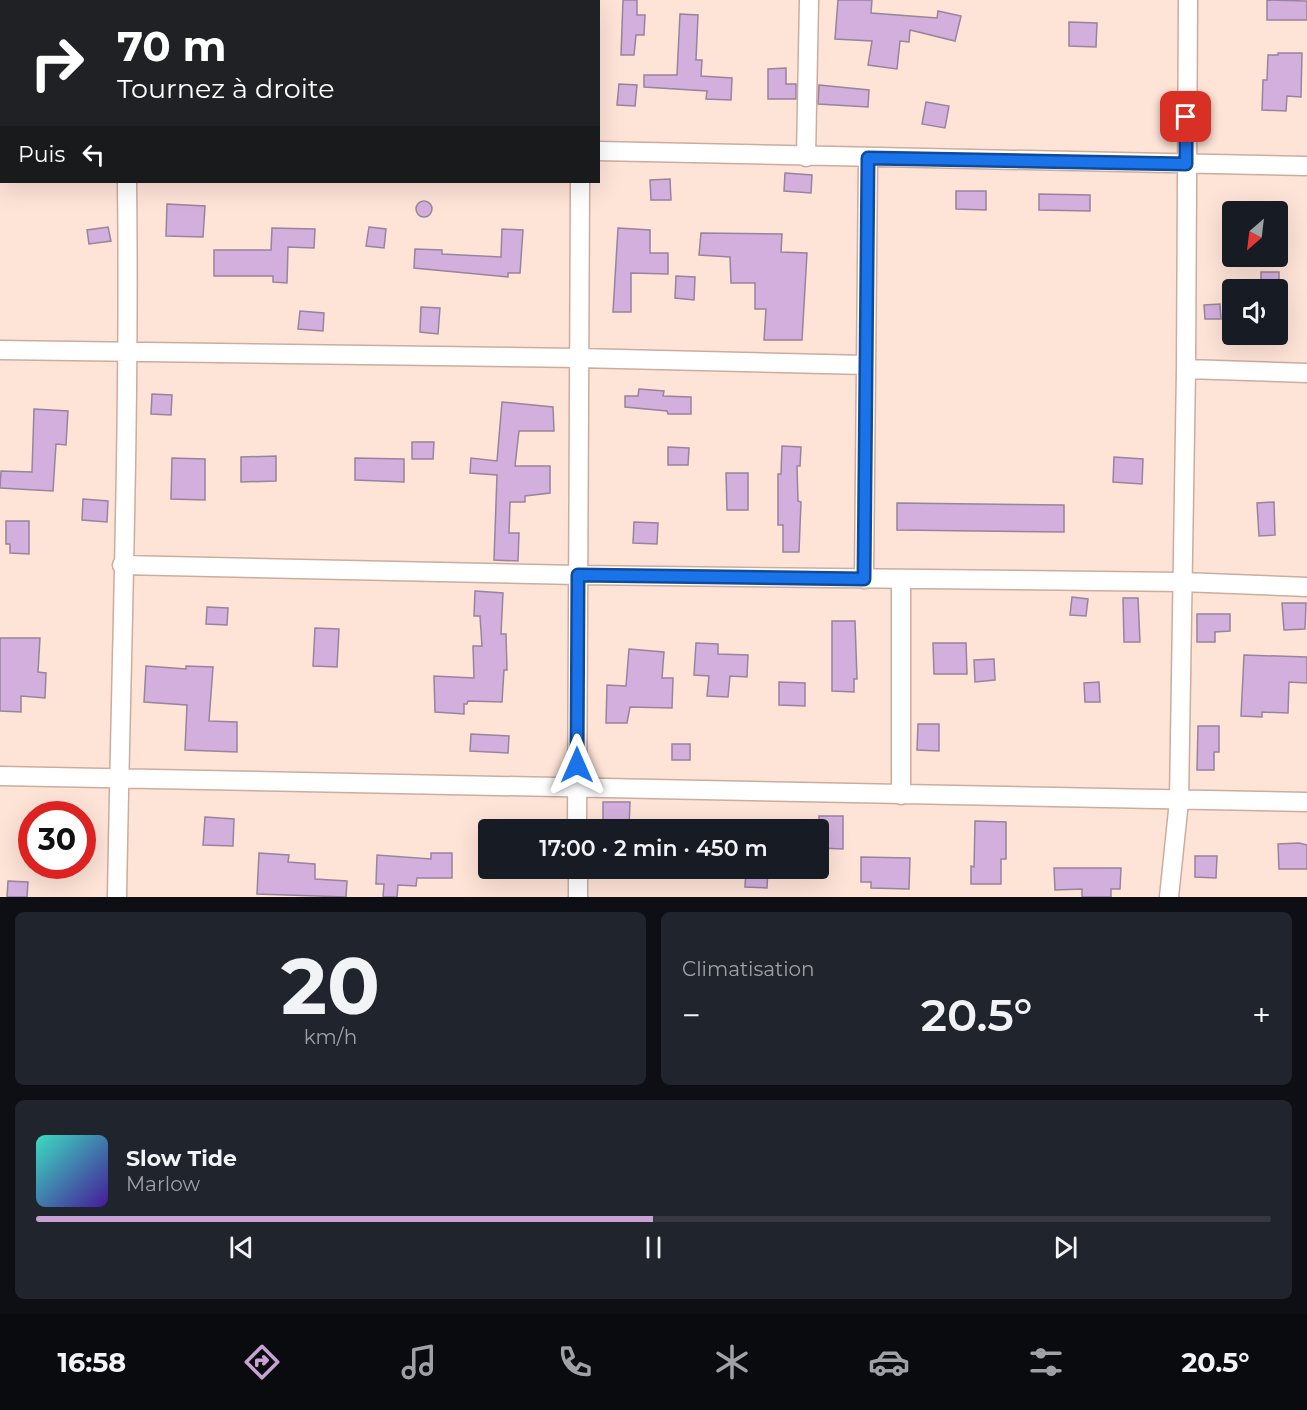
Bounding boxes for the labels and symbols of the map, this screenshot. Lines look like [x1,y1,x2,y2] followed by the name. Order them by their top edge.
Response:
[1160,91,1211,142] pin
[1222,201,1288,267] north arrow
[545,733,609,797] position arrow
[18,801,96,879] speed limit sign: 30

